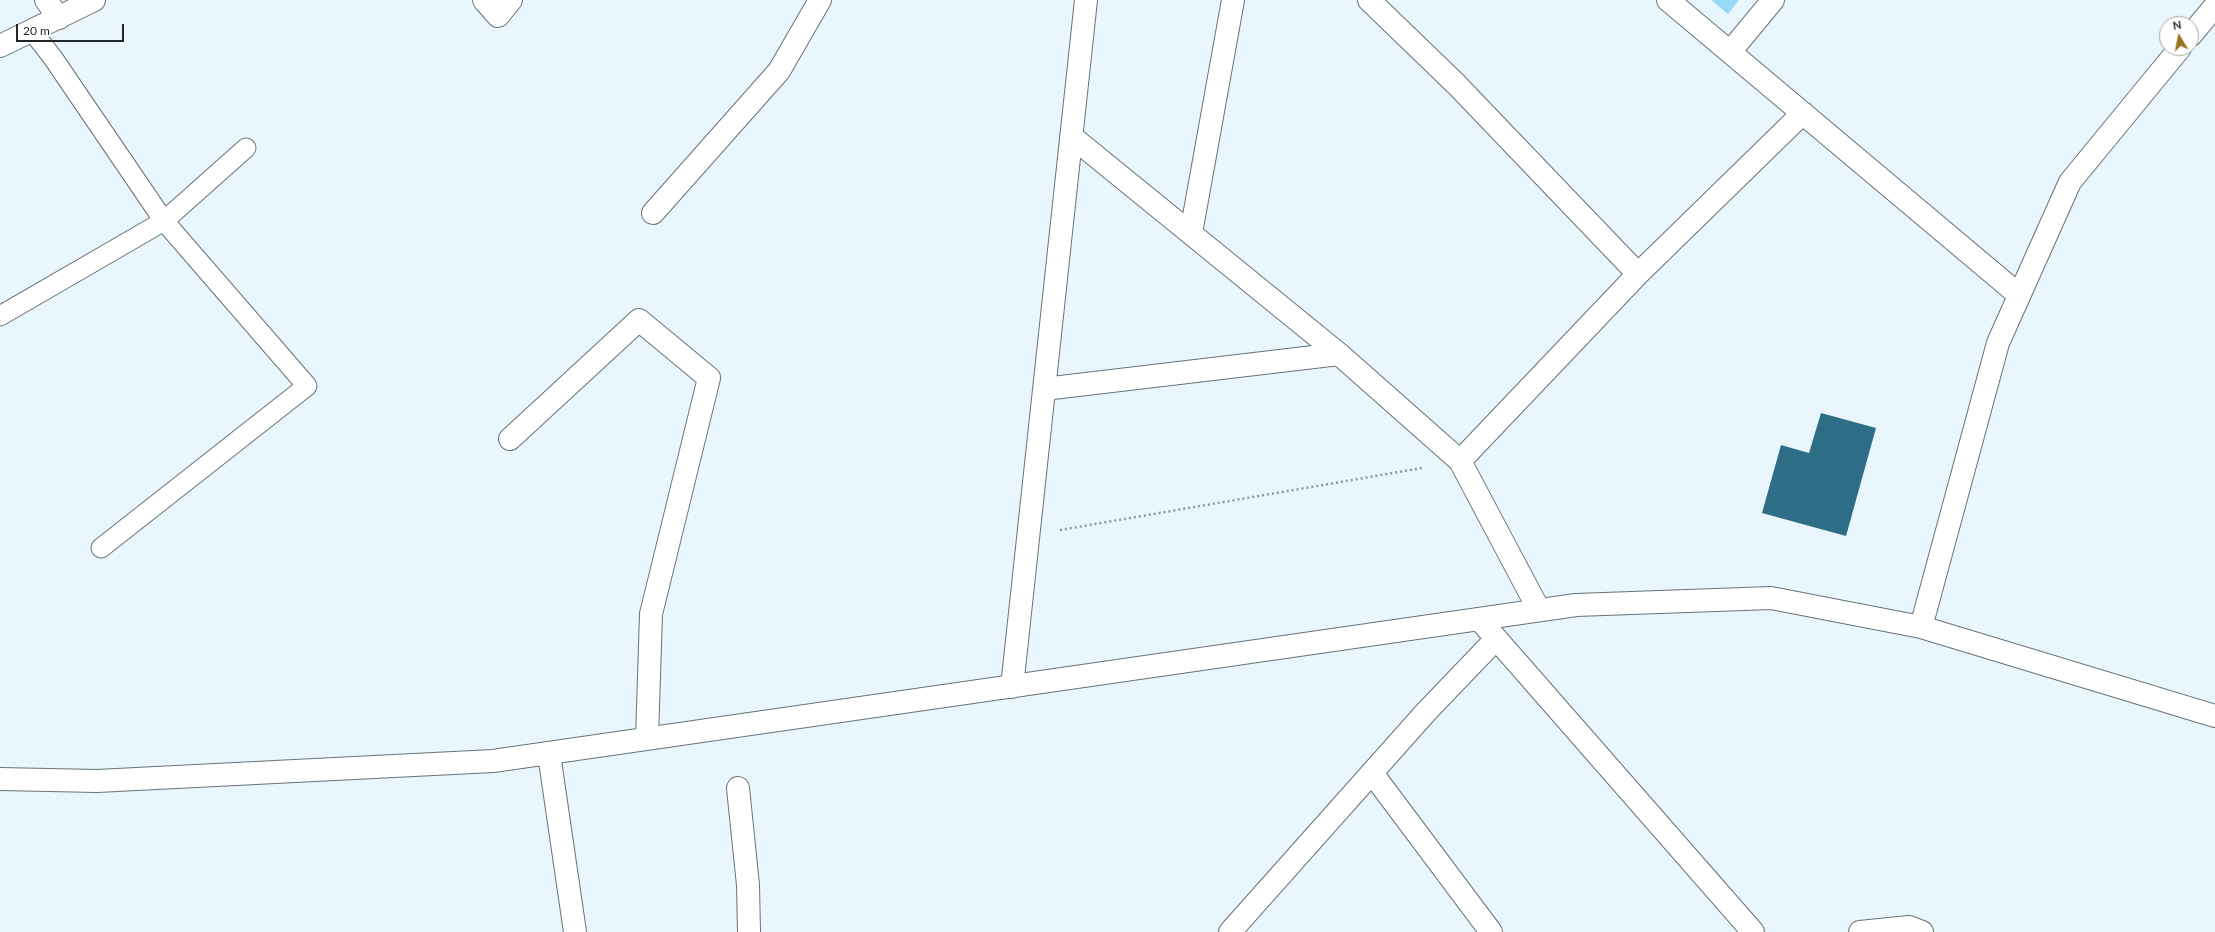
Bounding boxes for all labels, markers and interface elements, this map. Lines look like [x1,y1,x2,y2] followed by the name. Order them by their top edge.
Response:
[18,16,126,42] scale bar
[2159,16,2199,56] north arrow
[2172,18,2182,32] text: N
[23,23,50,38] text: 20 m

